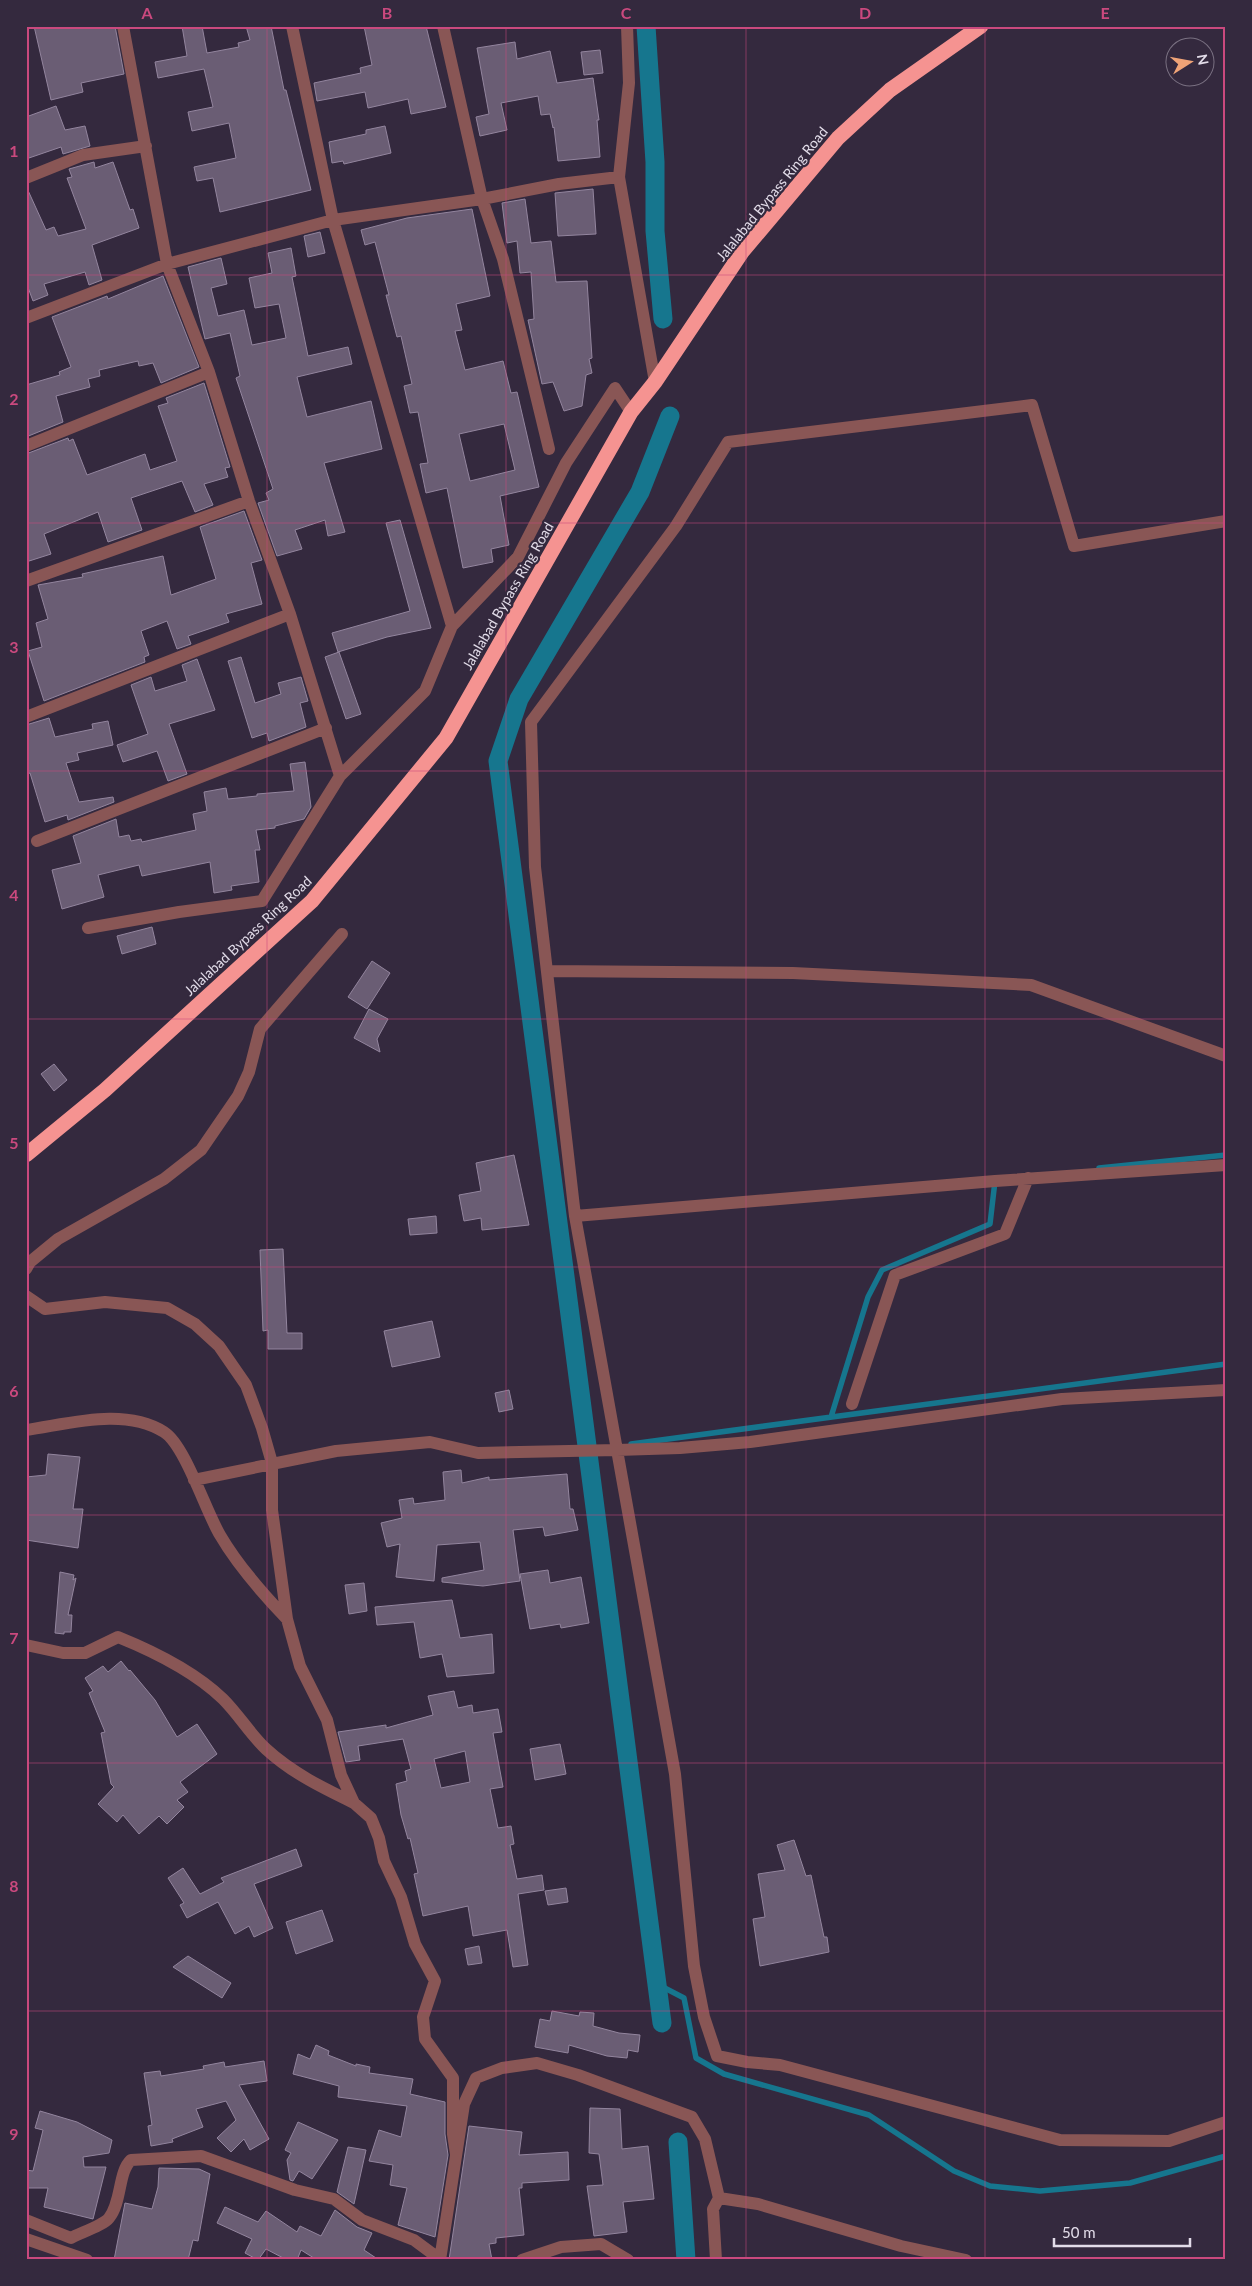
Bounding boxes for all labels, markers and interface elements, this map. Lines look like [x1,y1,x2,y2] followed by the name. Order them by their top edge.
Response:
[140,3,153,22] text: A
[382,3,392,22] text: B
[621,3,632,22] text: C
[859,3,871,22] text: D
[1100,3,1110,22] text: E
[1164,38,1214,88] north arrow
[1194,53,1213,66] text: N
[712,123,831,264] street label: Jalalabad Bypass Ring Road
[9,141,19,160] text: 1
[9,389,19,408] text: 2
[458,519,557,673] street label: Jalalabad Bypass Ring Road
[9,637,19,656] text: 3
[181,872,315,999] street label: Jalalabad Bypass Ring Road
[9,885,19,904] text: 4
[9,1133,19,1152] text: 5
[9,1381,19,1400] text: 6
[9,1628,19,1647] text: 7
[9,1876,19,1895] text: 8
[9,2124,19,2143] text: 9
[1054,2216,1191,2248] scale bar
[1062,2223,1096,2241] text: 50 m

